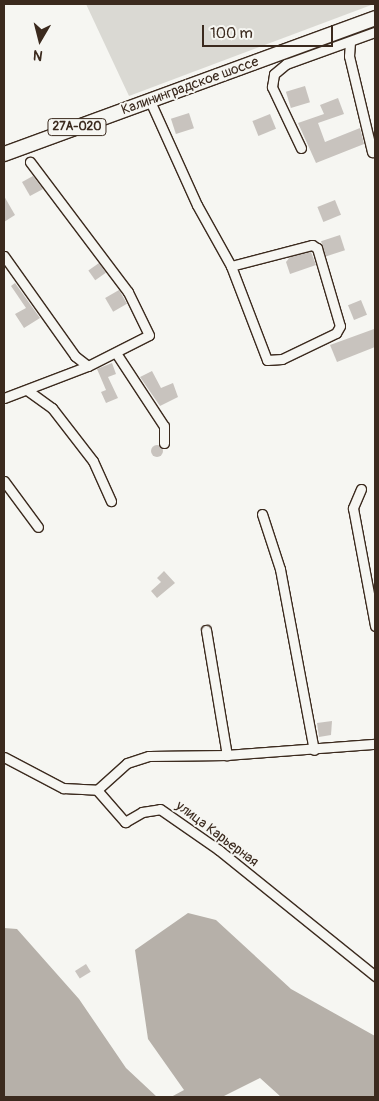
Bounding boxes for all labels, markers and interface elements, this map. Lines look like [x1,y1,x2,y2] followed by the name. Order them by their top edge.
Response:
[15,15,65,65] north arrow
[204,15,335,47] scale bar
[210,24,253,43] text: 100 m
[32,46,44,64] text: N
[119,53,261,119] street label: Калининградское шоссе
[47,118,107,136] road number: 27А-020
[172,797,262,871] street label: улица Карьерная

